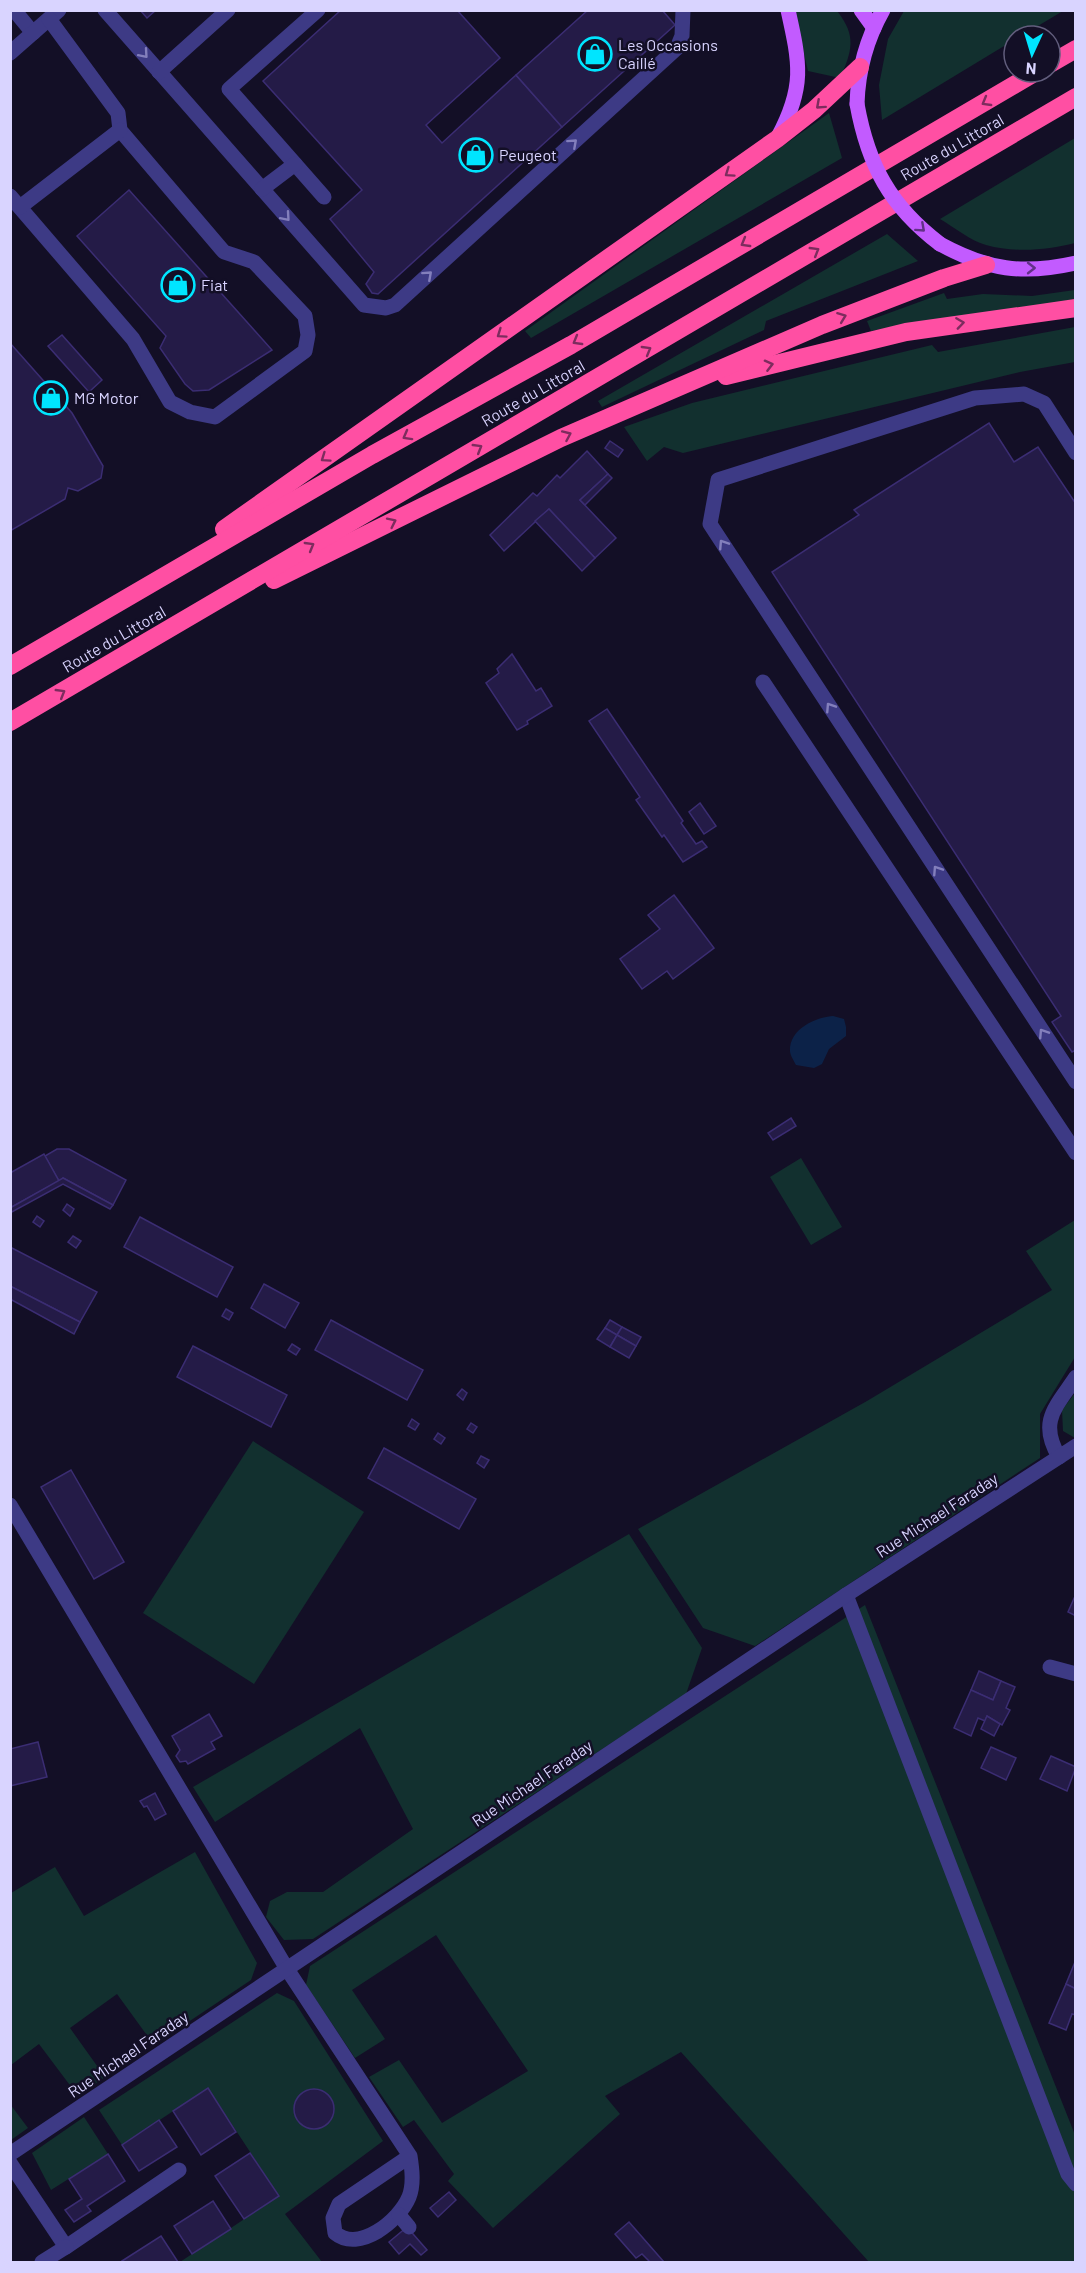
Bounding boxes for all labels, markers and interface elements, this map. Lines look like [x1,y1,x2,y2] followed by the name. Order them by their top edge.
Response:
[1002,24,1062,84] north arrow
[618,35,718,72] place label: Les Occasions Caillé
[577,36,613,72] shop icon: Les Occasions Caillé
[137,48,148,58] one-way arrow
[1025,60,1037,79] text: N
[982,94,992,106] one-way arrow
[816,98,827,109] one-way arrow
[897,109,1007,184] street label: Route du Littoral
[458,137,494,173] shop icon: Peugeot
[566,139,576,150] one-way arrow
[499,145,557,164] place label: Peugeot
[725,166,736,177] one-way arrow
[279,210,290,221] one-way arrow
[914,221,925,232] one-way arrow
[741,236,751,248] one-way arrow
[809,247,819,258] one-way arrow
[1026,262,1035,274] one-way arrow
[160,267,196,303] shop icon: Fiat
[422,271,432,282] one-way arrow
[201,275,228,294] place label: Fiat
[836,312,846,325] one-way arrow
[955,318,964,330] one-way arrow
[497,327,508,338] one-way arrow
[573,334,583,346] one-way arrow
[641,346,651,357] one-way arrow
[478,355,588,430] street label: Route du Littoral
[764,360,774,373] one-way arrow
[33,380,69,416] shop icon: MG Motor
[74,388,139,407] place label: MG Motor
[402,429,413,440] one-way arrow
[560,431,571,443] one-way arrow
[472,443,482,455] one-way arrow
[320,451,331,462] one-way arrow
[386,517,397,529] one-way arrow
[719,540,730,551] one-way arrow
[304,542,314,554] one-way arrow
[59,601,169,676] street label: Route du Littoral
[55,688,65,700] one-way arrow
[825,703,837,713] one-way arrow
[932,866,944,876] one-way arrow
[1039,1029,1051,1039] one-way arrow
[872,1468,1002,1561] street label: Rue Michael Faraday
[468,1735,596,1830] street label: Rue Michael Faraday
[64,2006,192,2101] street label: Rue Michael Faraday

